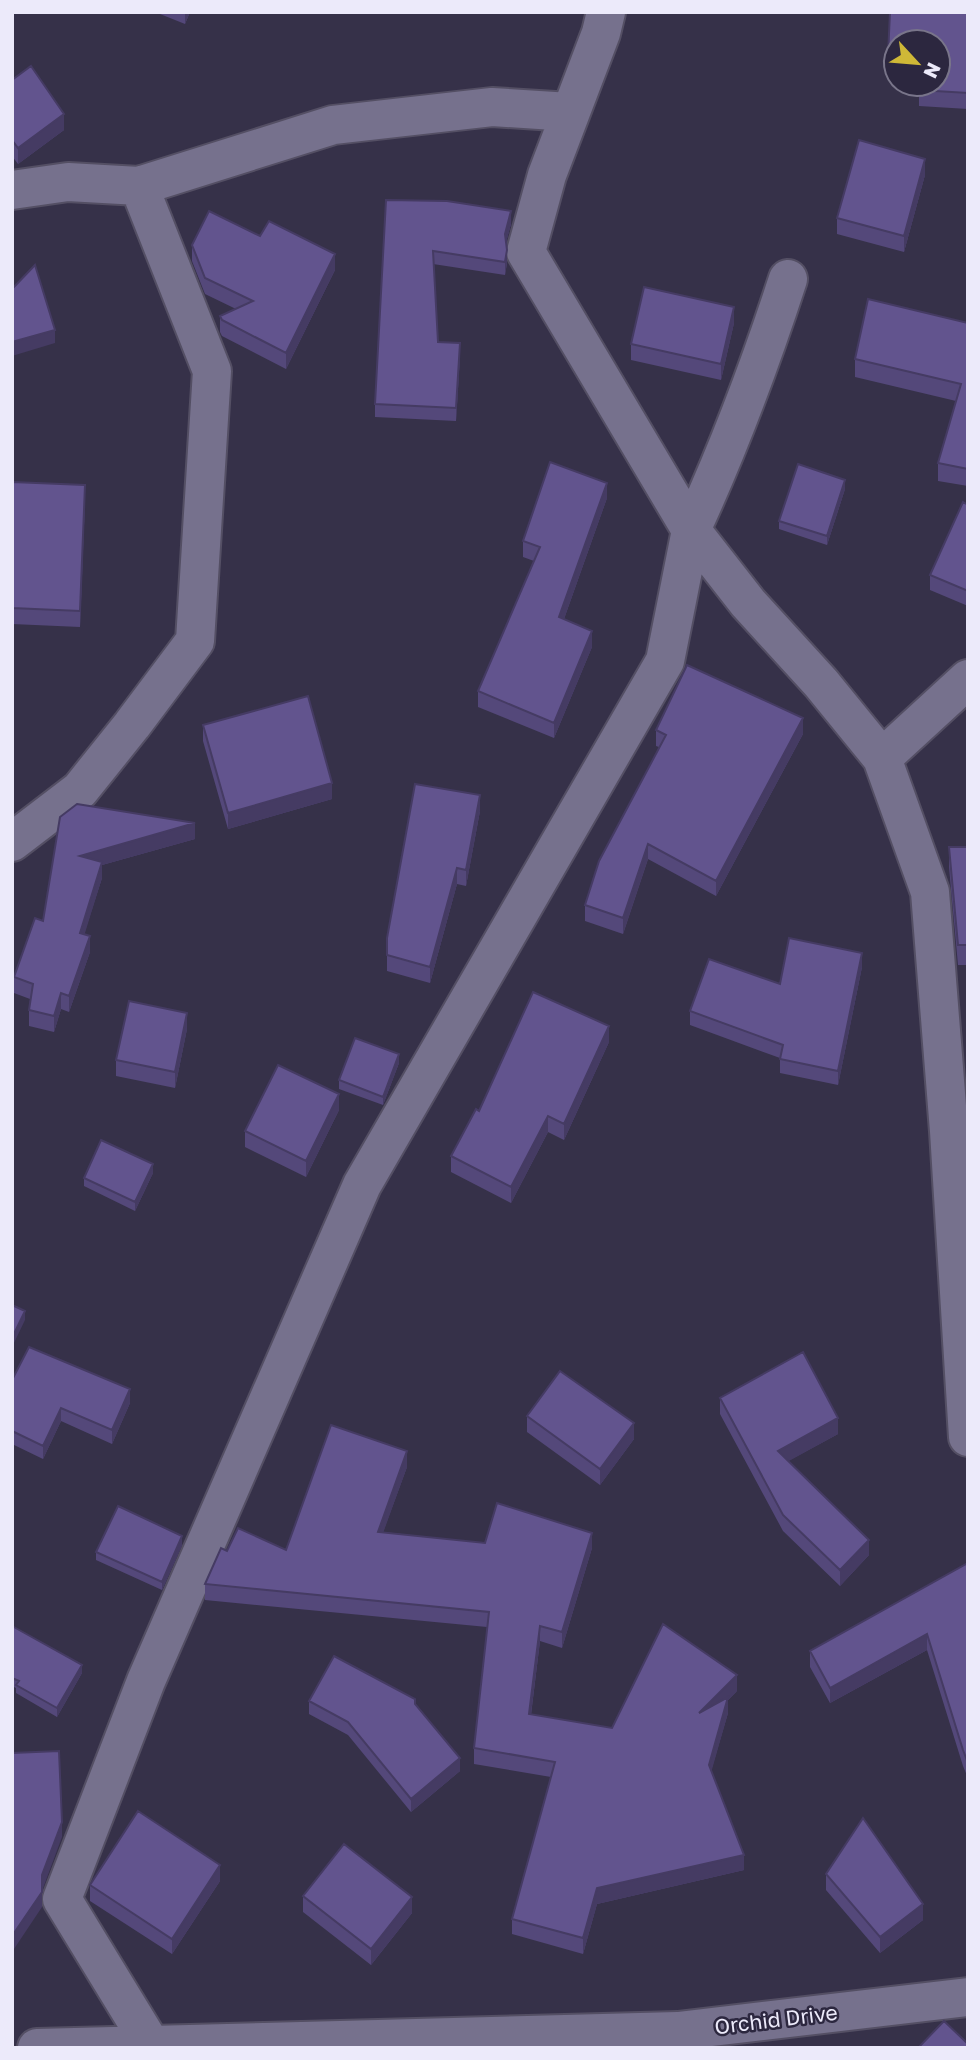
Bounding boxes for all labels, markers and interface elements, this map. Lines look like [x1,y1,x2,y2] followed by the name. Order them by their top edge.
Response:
[882,28,952,98] north arrow
[919,59,946,82] text: N
[713,1999,839,2039] street label: Orchid Drive

